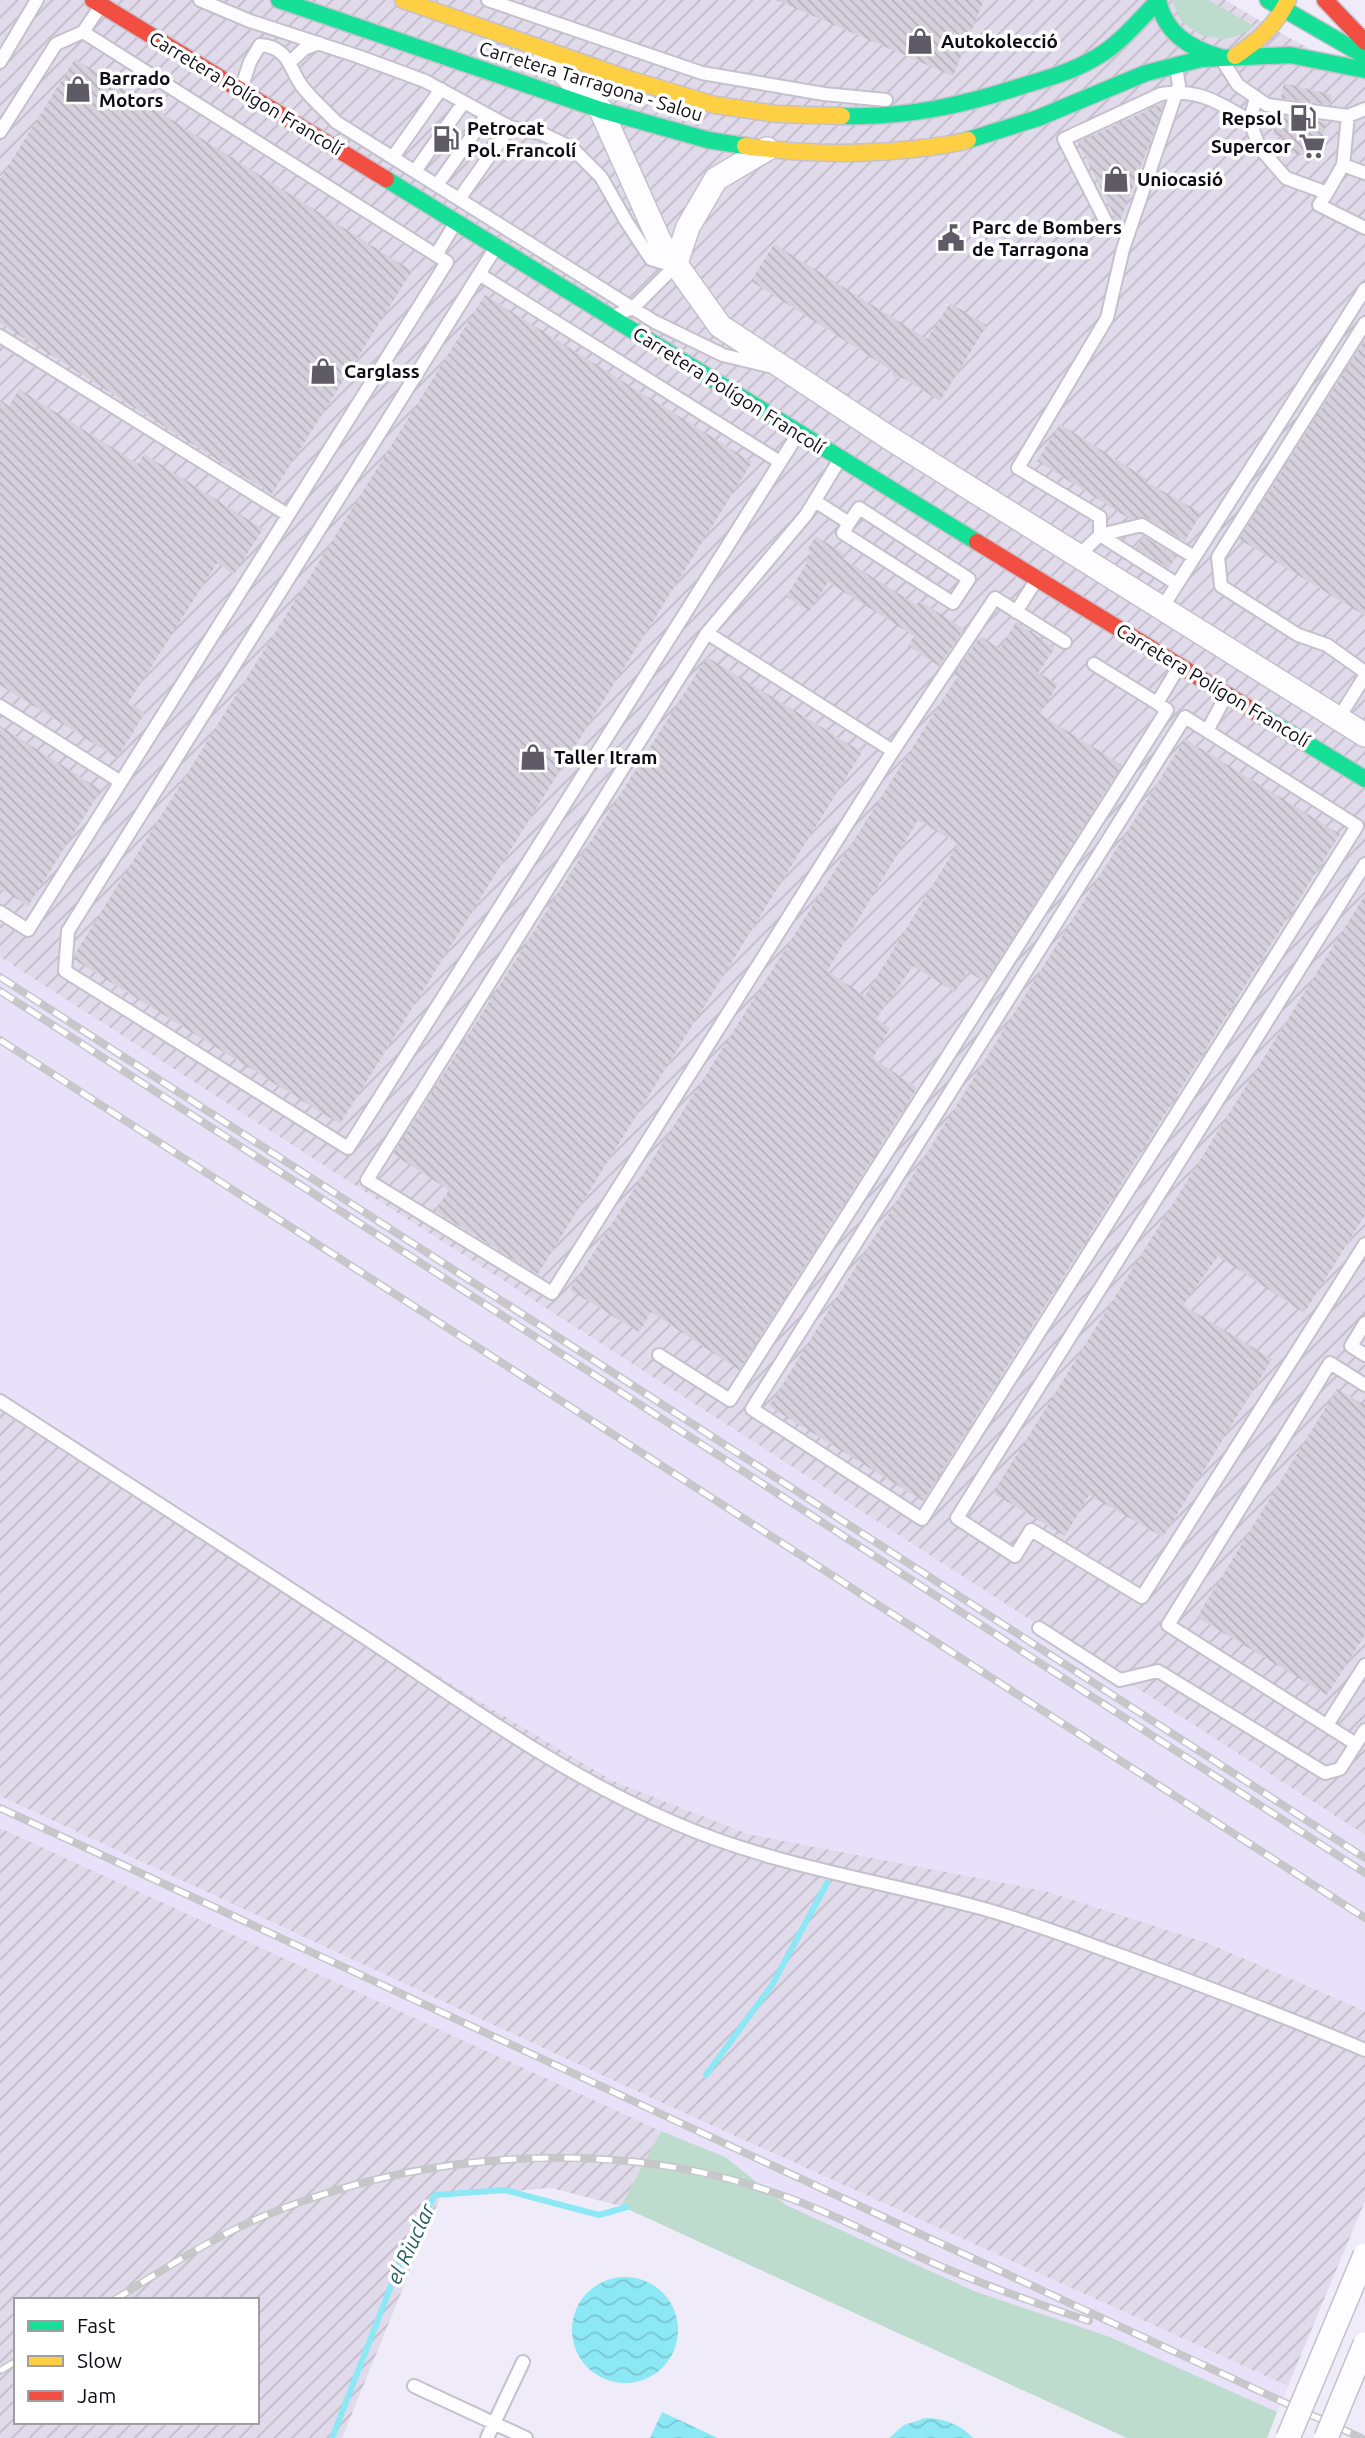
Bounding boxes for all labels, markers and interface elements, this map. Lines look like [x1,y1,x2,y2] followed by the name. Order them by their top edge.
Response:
[905,26,935,56] shop icon: Autokolecció
[145,27,347,160] street label: Carretera Polígon Francolí
[941,30,1058,52] place label: Autokolecció
[476,36,706,126] street label: Carretera Tarragona - Salou
[99,67,171,111] place label: Barrado Motors
[63,74,93,104] shop icon: Barrado Motors
[1288,103,1318,133] fuel station icon: Repsol
[1221,107,1282,129] place label: Repsol
[467,117,577,161] place label: Petrocat Pol. Francolí
[431,124,461,154] fuel station icon: Petrocat Pol. Francolí
[1297,131,1327,161] supermarket icon: Supercor
[1211,135,1291,157] place label: Supercor
[1101,164,1131,194] shop icon: Uniocasió
[1137,168,1223,190] place label: Uniocasió
[972,216,1122,260] place label: Parc de Bombers de Tarragona
[936,223,966,253] public building icon: Parc de Bombers de Tarragona
[629,322,829,458] street label: Carretera Polígon Francolí
[308,356,338,386] shop icon: Carglass
[344,360,420,382] place label: Carglass
[1112,619,1314,752] street label: Carretera Polígon Francolí
[518,742,548,772] shop icon: Taller Itram
[554,746,658,768] place label: Taller Itram
[381,2199,439,2287] water label: el Riuclar
[14,2298,259,2424] legend
[77,2313,115,2337] text: Fast
[77,2348,122,2372] text: Slow
[77,2383,116,2407] text: Jam

